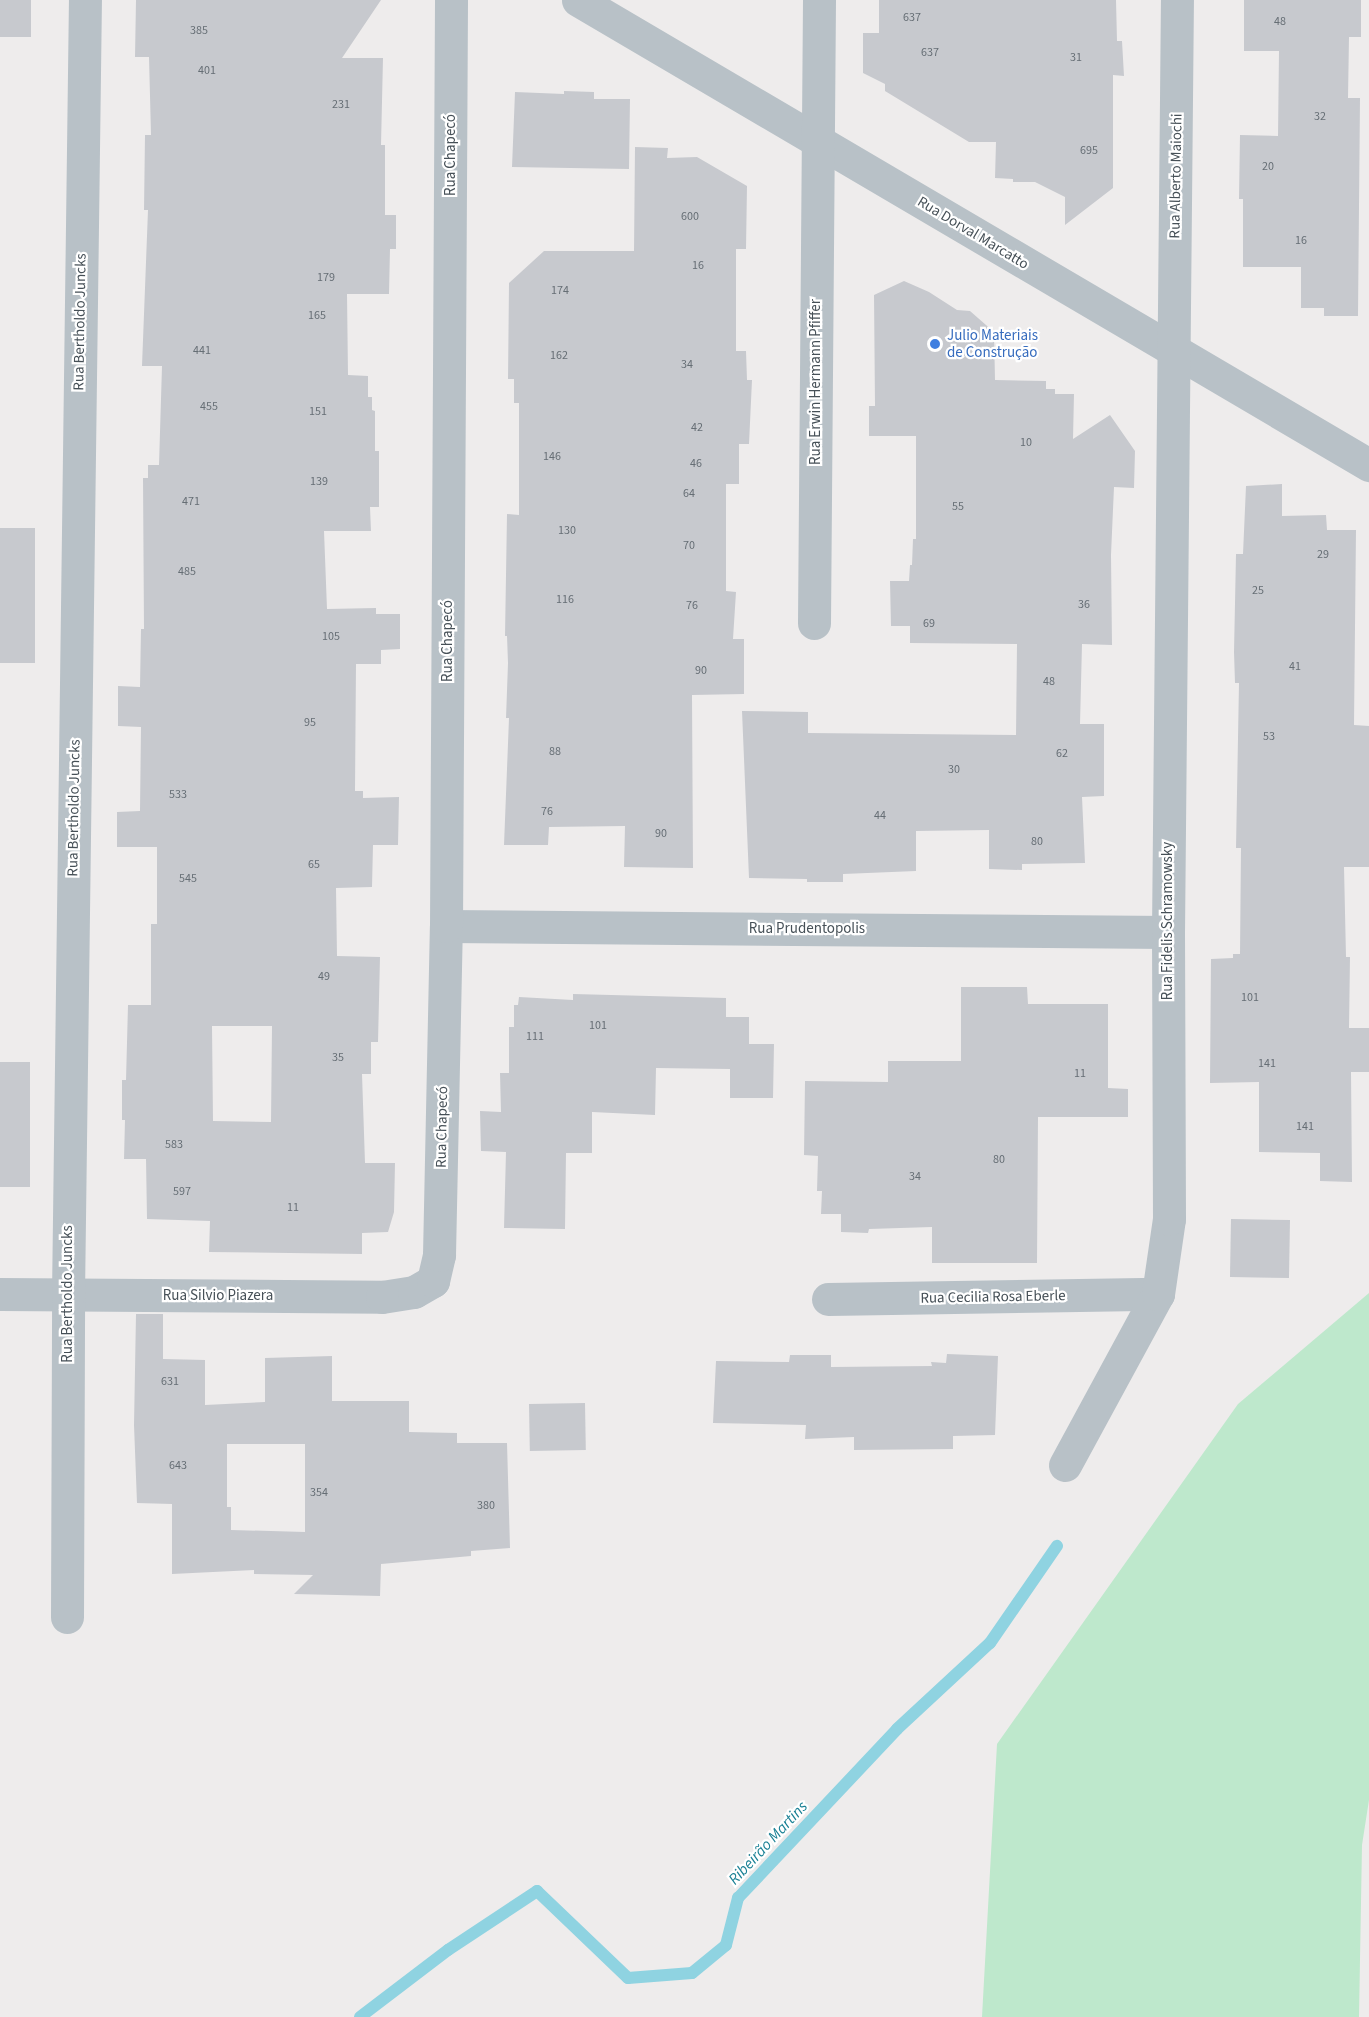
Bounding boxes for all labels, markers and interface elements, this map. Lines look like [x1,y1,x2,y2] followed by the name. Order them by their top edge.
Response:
[903,11,921,25] house number: 637
[1274,15,1286,29] house number: 48
[190,24,208,38] house number: 385
[921,46,939,60] house number: 637
[1070,51,1082,65] house number: 31
[198,64,216,78] house number: 401
[332,98,350,112] house number: 231
[1314,110,1326,124] house number: 32
[1166,113,1186,239] street label: Rua Alberto Maiochi
[442,114,460,196] street label: Rua Chapecó
[1080,144,1098,158] house number: 695
[1262,160,1274,174] house number: 20
[914,193,1032,273] street label: Rua Dorval Marcatto
[681,210,699,224] house number: 600
[1295,234,1307,248] house number: 16
[70,253,90,391] street label: Rua Bertholdo Juncks
[692,259,704,273] house number: 16
[317,271,335,285] house number: 179
[551,284,569,298] house number: 174
[807,299,825,465] street label: Rua Erwin Hermann Pfiffer
[308,309,326,323] house number: 165
[947,326,1038,361] place label: Julio Materiais de Construção
[928,337,942,351] marker: Julio Materiais de Construção
[193,344,211,358] house number: 441
[550,349,568,363] house number: 162
[681,358,693,372] house number: 34
[200,400,218,414] house number: 455
[309,405,327,419] house number: 151
[691,421,703,435] house number: 42
[1020,436,1032,450] house number: 10
[543,450,561,464] house number: 146
[690,457,702,471] house number: 46
[310,475,328,489] house number: 139
[683,487,695,501] house number: 64
[182,495,200,509] house number: 471
[952,500,964,514] house number: 55
[558,524,576,538] house number: 130
[683,539,695,553] house number: 70
[1317,548,1329,562] house number: 29
[178,565,196,579] house number: 485
[1252,584,1264,598] house number: 25
[556,593,574,607] house number: 116
[1078,598,1090,612] house number: 36
[686,599,698,613] house number: 76
[439,600,457,682] street label: Rua Chapecó
[923,617,935,631] house number: 69
[322,630,340,644] house number: 105
[1289,660,1301,674] house number: 41
[695,664,707,678] house number: 90
[1043,675,1055,689] house number: 48
[304,716,316,730] house number: 95
[1263,730,1275,744] house number: 53
[64,739,84,877] street label: Rua Bertholdo Juncks
[549,745,561,759] house number: 88
[1056,747,1068,761] house number: 62
[948,763,960,777] house number: 30
[169,788,187,802] house number: 533
[541,805,553,819] house number: 76
[874,809,886,823] house number: 44
[655,827,667,841] house number: 90
[1031,835,1043,849] house number: 80
[1159,842,1177,1000] street label: Rua Fidelis Schramowsky
[308,858,320,872] house number: 65
[179,872,197,886] house number: 545
[749,920,865,938] street label: Rua Prudentopolis
[318,970,330,984] house number: 49
[1241,991,1259,1005] house number: 101
[589,1019,607,1033] house number: 101
[526,1030,544,1044] house number: 111
[332,1051,344,1065] house number: 35
[1258,1057,1276,1071] house number: 141
[1074,1067,1086,1081] house number: 11
[432,1086,452,1168] street label: Rua Chapecó
[1296,1120,1314,1134] house number: 141
[165,1138,183,1152] house number: 583
[993,1153,1005,1167] house number: 80
[909,1170,921,1184] house number: 34
[173,1185,191,1199] house number: 597
[287,1201,299,1215] house number: 11
[59,1225,77,1363] street label: Rua Bertholdo Juncks
[163,1287,273,1305] street label: Rua Silvio Piazera
[920,1287,1066,1307] street label: Rua Cecilia Rosa Eberle
[161,1375,179,1389] house number: 631
[169,1459,187,1473] house number: 643
[310,1486,328,1500] house number: 354
[477,1499,495,1513] house number: 380
[724,1797,812,1889] water label: Ribeirão Martins

